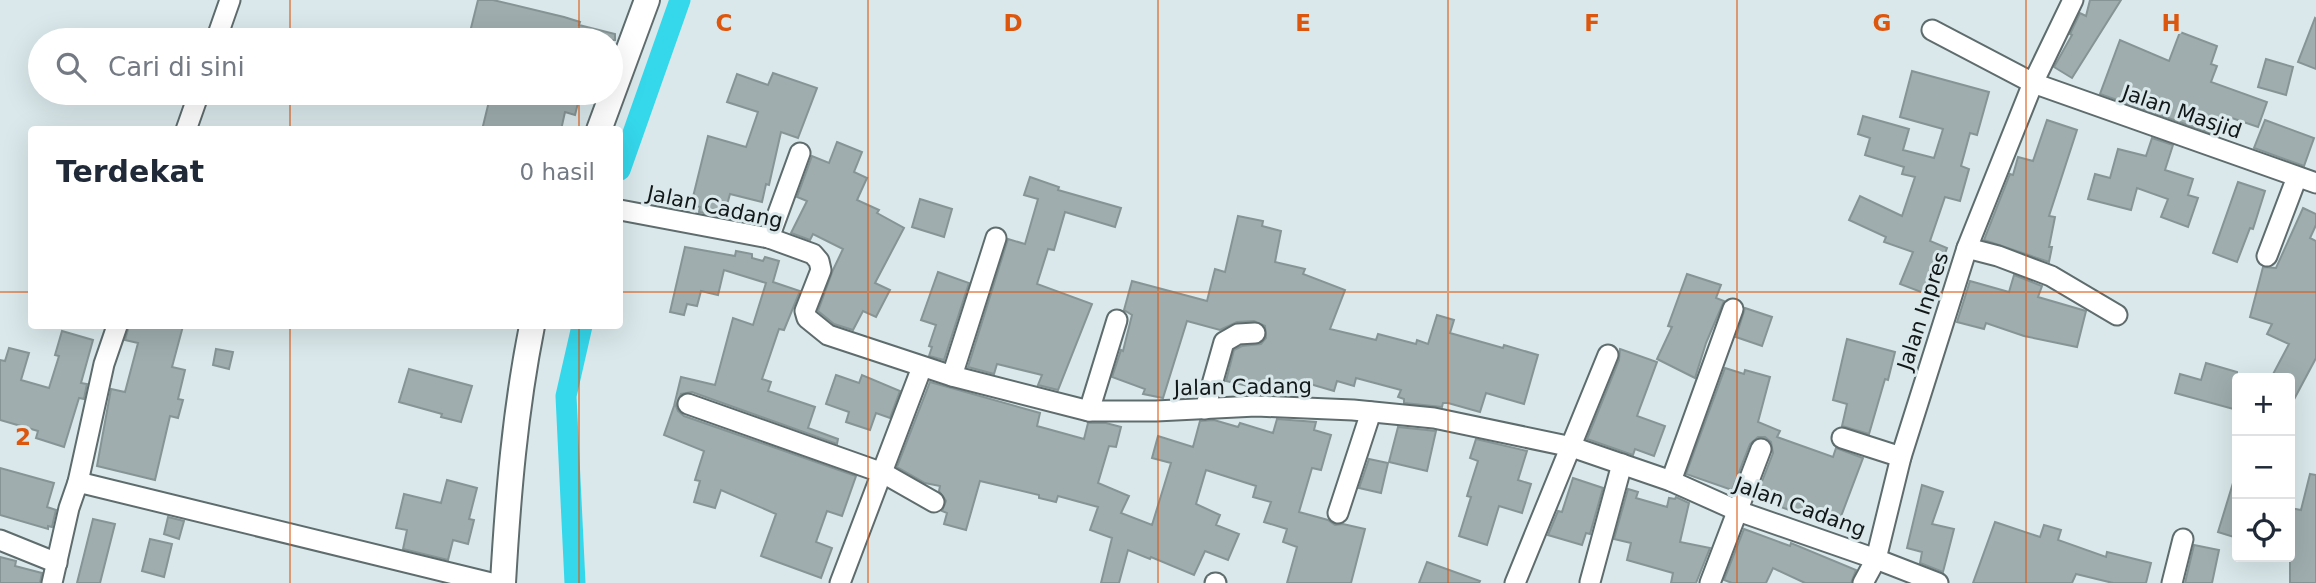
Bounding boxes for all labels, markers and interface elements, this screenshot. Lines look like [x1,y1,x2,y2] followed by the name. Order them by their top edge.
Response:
[716,10,732,36] text: C
[1003,10,1023,36] text: D
[1295,10,1311,36] text: E
[1584,10,1600,36] text: F
[1873,10,1891,36] text: G
[2161,10,2181,36] text: H
[28,28,623,105] search box
[52,48,90,86] icon: search
[108,52,245,82] text: Cari di sini
[2117,80,2245,144] street label: Jalan Masjid
[56,154,204,189] text: Terdekat
[520,159,595,185] text: 0 hasil
[643,180,785,233] street label: Jalan Cadang
[1892,249,1953,375] street label: Jalan Inpres
[2232,373,2295,562] map controls
[2232,373,2295,436] button: +
[1172,374,1312,400] street label: Jalan Cadang
[15,424,31,450] text: 2
[2232,436,2295,499] button: −
[1729,471,1869,542] street label: Jalan Cadang
[2232,499,2295,562] button: locate

